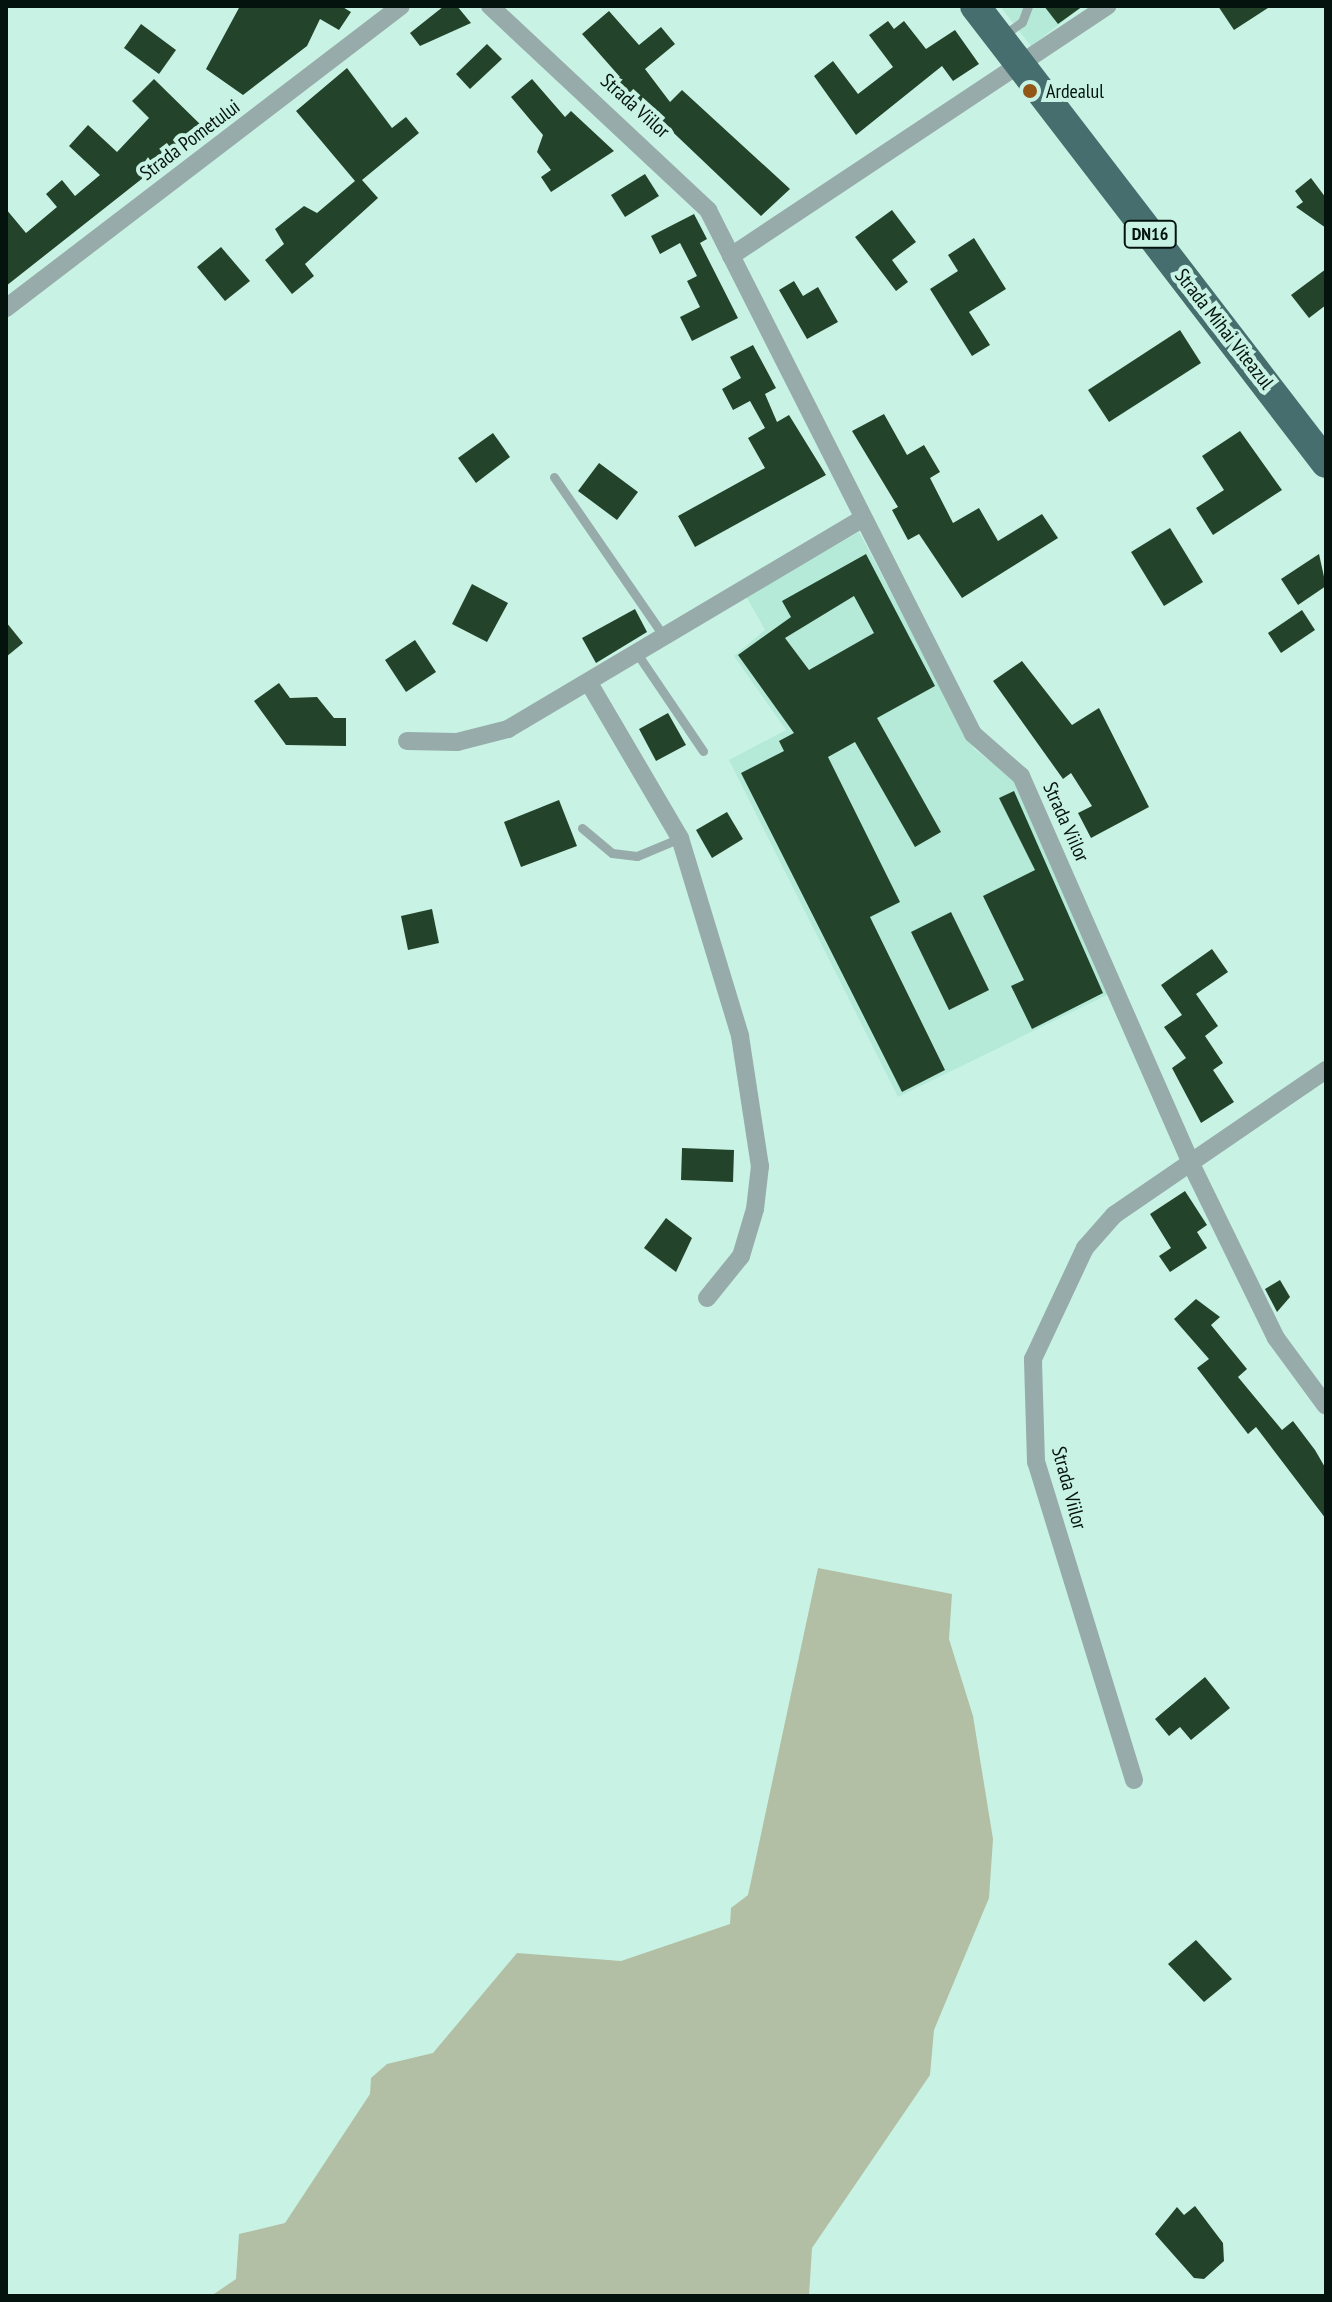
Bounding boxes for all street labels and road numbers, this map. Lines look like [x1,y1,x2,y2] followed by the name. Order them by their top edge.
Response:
[595,69,675,143] street label: Strada Viilor
[135,95,245,185] street label: Strada Pometului
[1122,220,1178,248] road number: DN16
[1169,264,1279,394] street label: Strada Mihai Viteazul
[1038,778,1094,866] street label: Strada Viilor
[1046,1444,1092,1532] street label: Strada Viilor

